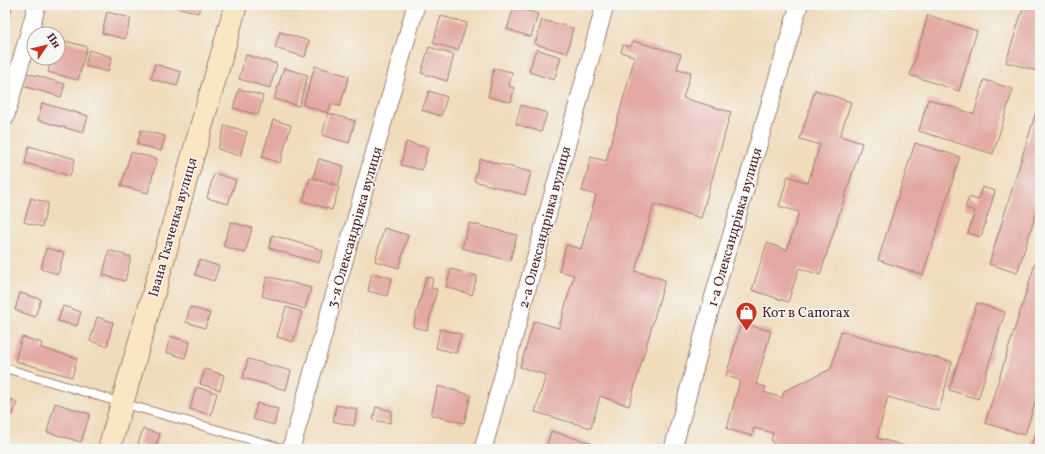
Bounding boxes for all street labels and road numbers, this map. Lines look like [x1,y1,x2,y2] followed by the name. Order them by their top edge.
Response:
[515,144,576,311] street label: 2-а Олександрівка вулиця
[323,145,388,310] street label: 3-я Олександрівка вулиця
[704,146,767,309] street label: 1-а Олександрівка вулиця
[144,156,202,299] street label: Івана Ткаченка вулиця

